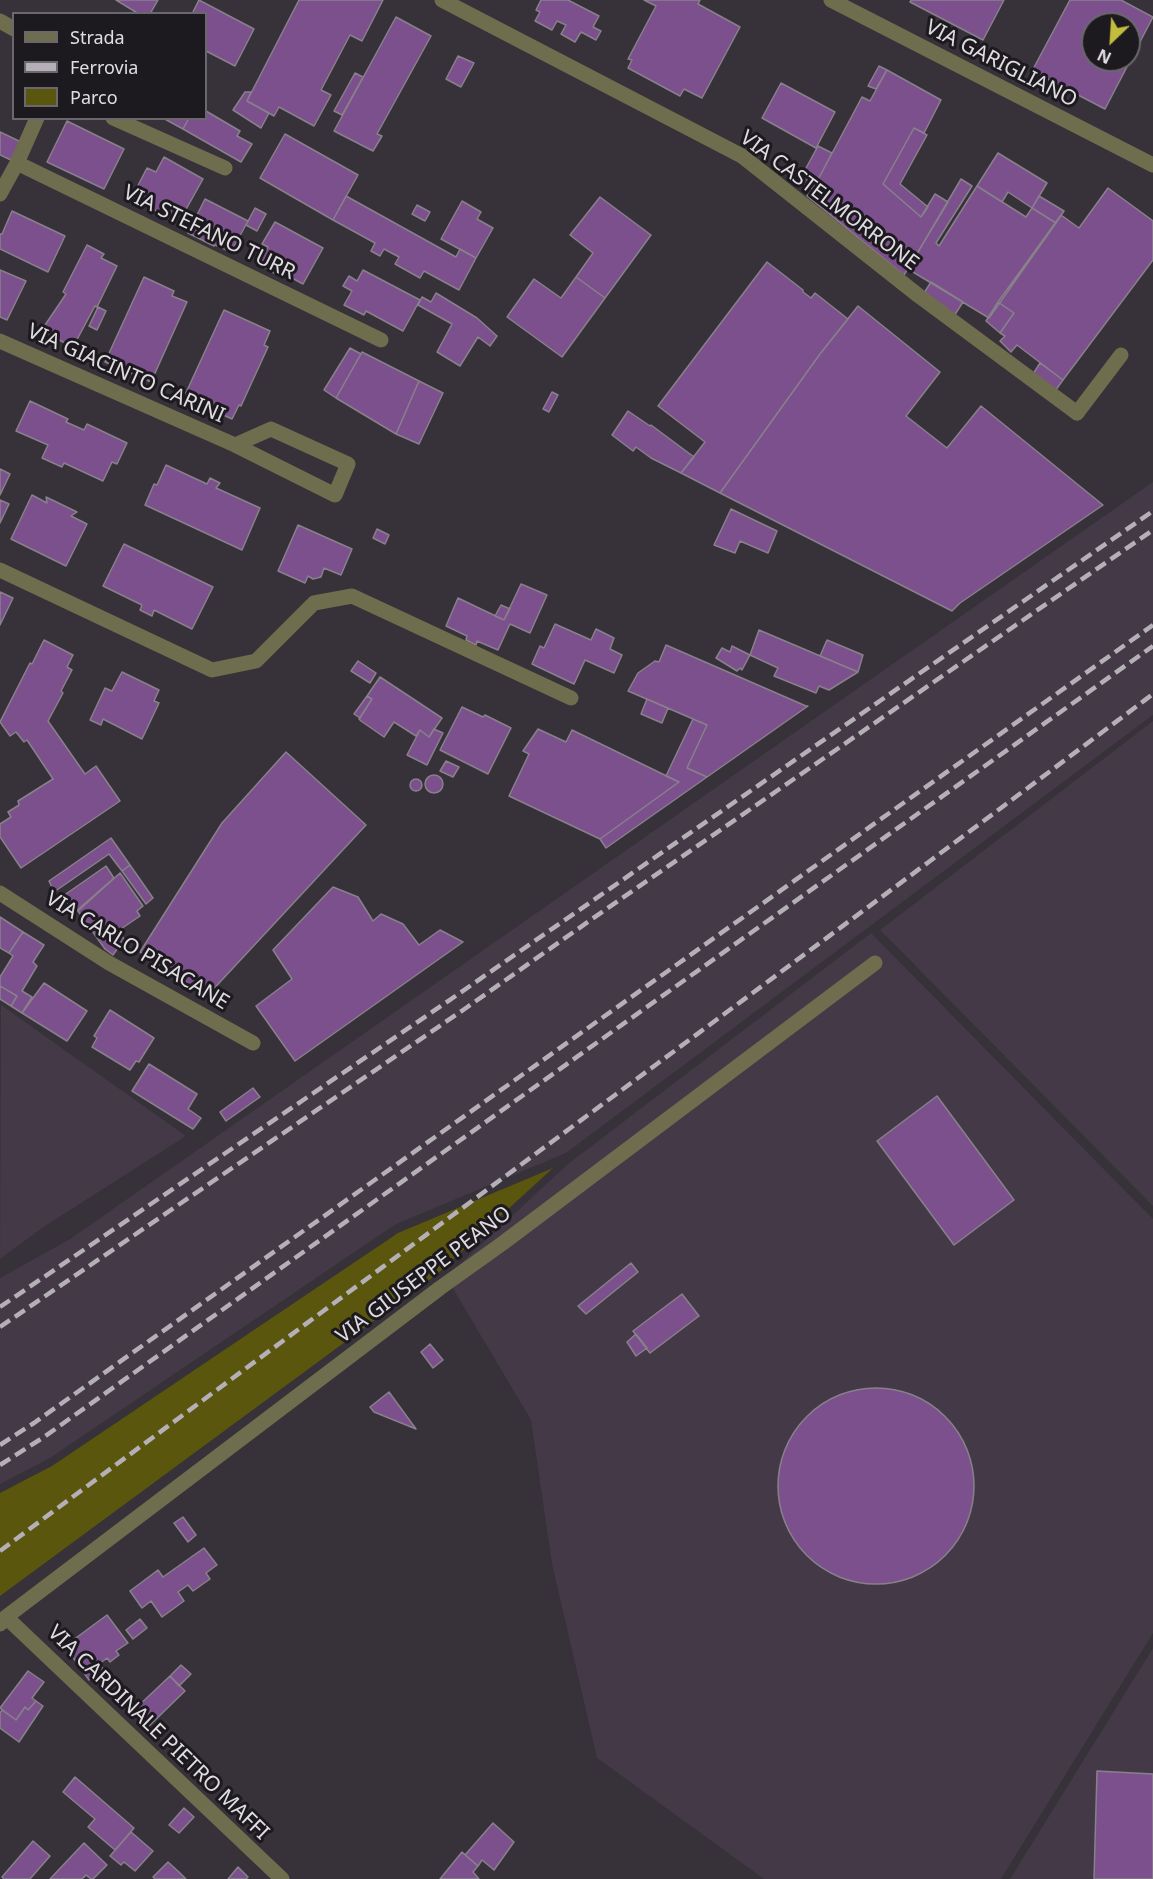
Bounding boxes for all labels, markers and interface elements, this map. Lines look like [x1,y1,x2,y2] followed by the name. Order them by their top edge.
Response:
[12,12,207,120] legend
[1081,12,1141,72] north arrow
[921,15,1081,113] street label: VIA GARIGLIANO
[70,25,125,49] text: Strada
[1094,44,1115,69] text: N
[70,55,138,79] text: Ferrovia
[70,85,118,109] text: Parco
[735,126,923,276] street label: VIA CASTELMORRONE
[119,180,299,286] street label: VIA STEFANO TURR
[23,319,229,429] street label: VIA GIACINTO CARINI
[41,886,233,1016] street label: VIA CARLO PISACANE
[332,1201,516,1349] street label: VIA GIUSEPPE PEANO
[42,1621,274,1845] street label: VIA CARDINALE PIETRO MAFFI

